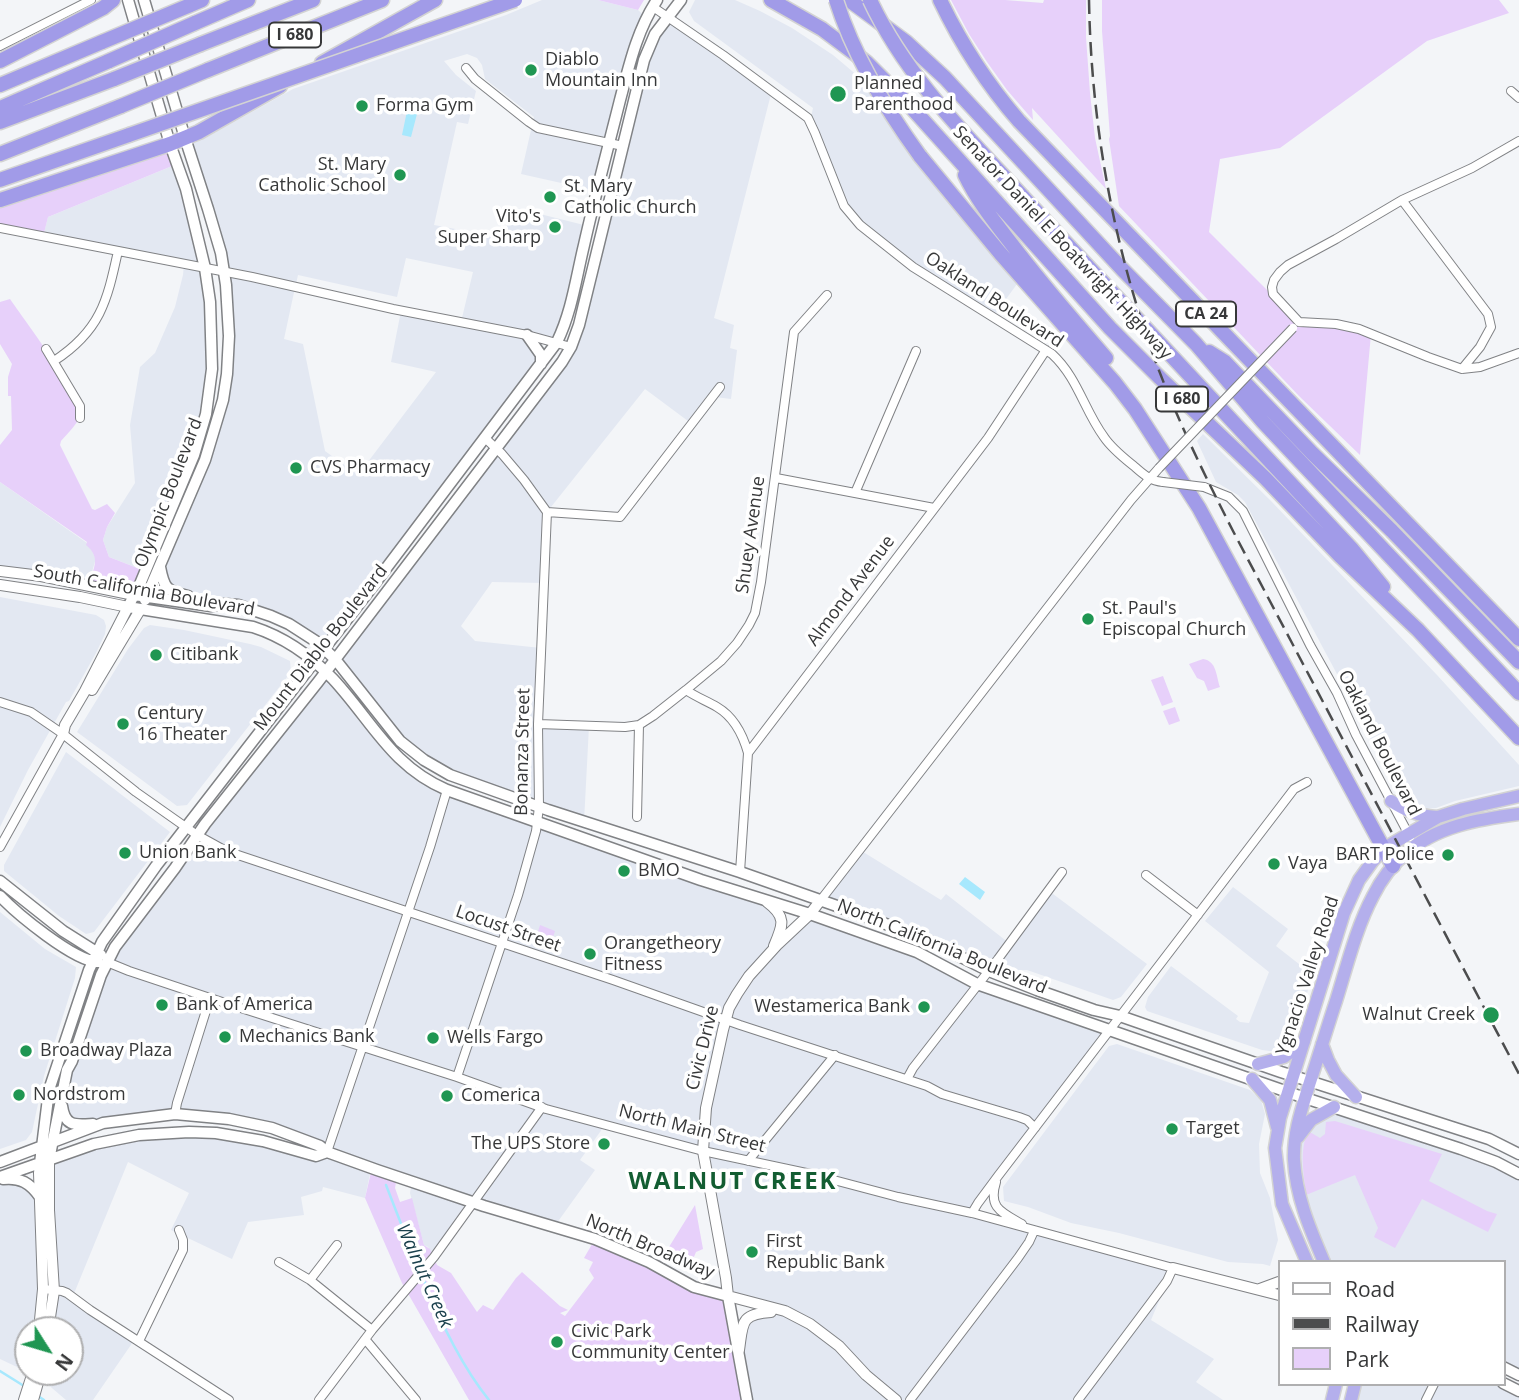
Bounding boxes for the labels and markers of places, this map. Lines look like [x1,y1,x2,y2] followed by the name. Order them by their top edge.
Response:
[545,49,658,92] place label: Diablo Mountain Inn
[523,62,539,78] marker: Diablo Mountain Inn
[854,73,953,116] place label: Planned Parenthood
[828,84,848,104] marker: Planned Parenthood
[376,95,474,117] place label: Forma Gym
[354,98,370,114] marker: Forma Gym
[258,154,386,196] place label: St. Mary Catholic School
[392,167,408,183] marker: St. Mary Catholic School
[564,176,696,218] place label: St. Mary Catholic Church
[542,189,558,205] marker: St. Mary Catholic Church
[438,206,541,248] place label: Vito's Super Sharp
[547,219,563,235] marker: Vito's Super Sharp
[310,457,430,479] place label: CVS Pharmacy
[288,460,304,476] marker: CVS Pharmacy
[1102,598,1246,640] place label: St. Paul's Episcopal Church
[1080,611,1096,627] marker: St. Paul's Episcopal Church
[170,644,238,666] place label: Citibank
[148,647,164,663] marker: Citibank
[137,703,227,746] place label: Century 16 Theater
[115,716,131,732] marker: Century 16 Theater
[139,842,236,864] place label: Union Bank
[1336,844,1434,866] place label: BART Police
[117,845,133,861] marker: Union Bank
[1440,847,1456,863] marker: BART Police
[1288,853,1328,875] place label: Vaya
[1266,856,1282,872] marker: Vaya
[638,860,680,882] place label: BMO
[616,863,632,879] marker: BMO
[604,933,721,976] place label: Orangetheory Fitness
[582,946,598,962] marker: Orangetheory Fitness
[176,994,313,1016] place label: Bank of America
[754,996,910,1018] place label: Westamerica Bank
[154,997,170,1013] marker: Bank of America
[916,999,932,1015] marker: Westamerica Bank
[1362,1004,1475,1026] place label: Walnut Creek
[1481,1005,1501,1025] marker: Walnut Creek
[239,1026,375,1048] place label: Mechanics Bank
[447,1027,543,1049] place label: Wells Fargo
[217,1029,233,1045] marker: Mechanics Bank
[425,1030,441,1046] marker: Wells Fargo
[40,1040,172,1062] place label: Broadway Plaza
[18,1043,34,1059] marker: Broadway Plaza
[33,1084,126,1106] place label: Nordstrom
[461,1085,540,1107] place label: Comerica
[11,1087,27,1103] marker: Nordstrom
[439,1088,455,1104] marker: Comerica
[1186,1118,1240,1140] place label: Target
[1164,1121,1180,1137] marker: Target
[471,1133,590,1155] place label: The UPS Store
[596,1136,612,1152] marker: The UPS Store
[766,1231,885,1274] place label: First Republic Bank
[744,1244,760,1260] marker: First Republic Bank
[571,1321,730,1364] place label: Civic Park Community Center
[549,1334,565,1350] marker: Civic Park Community Center

